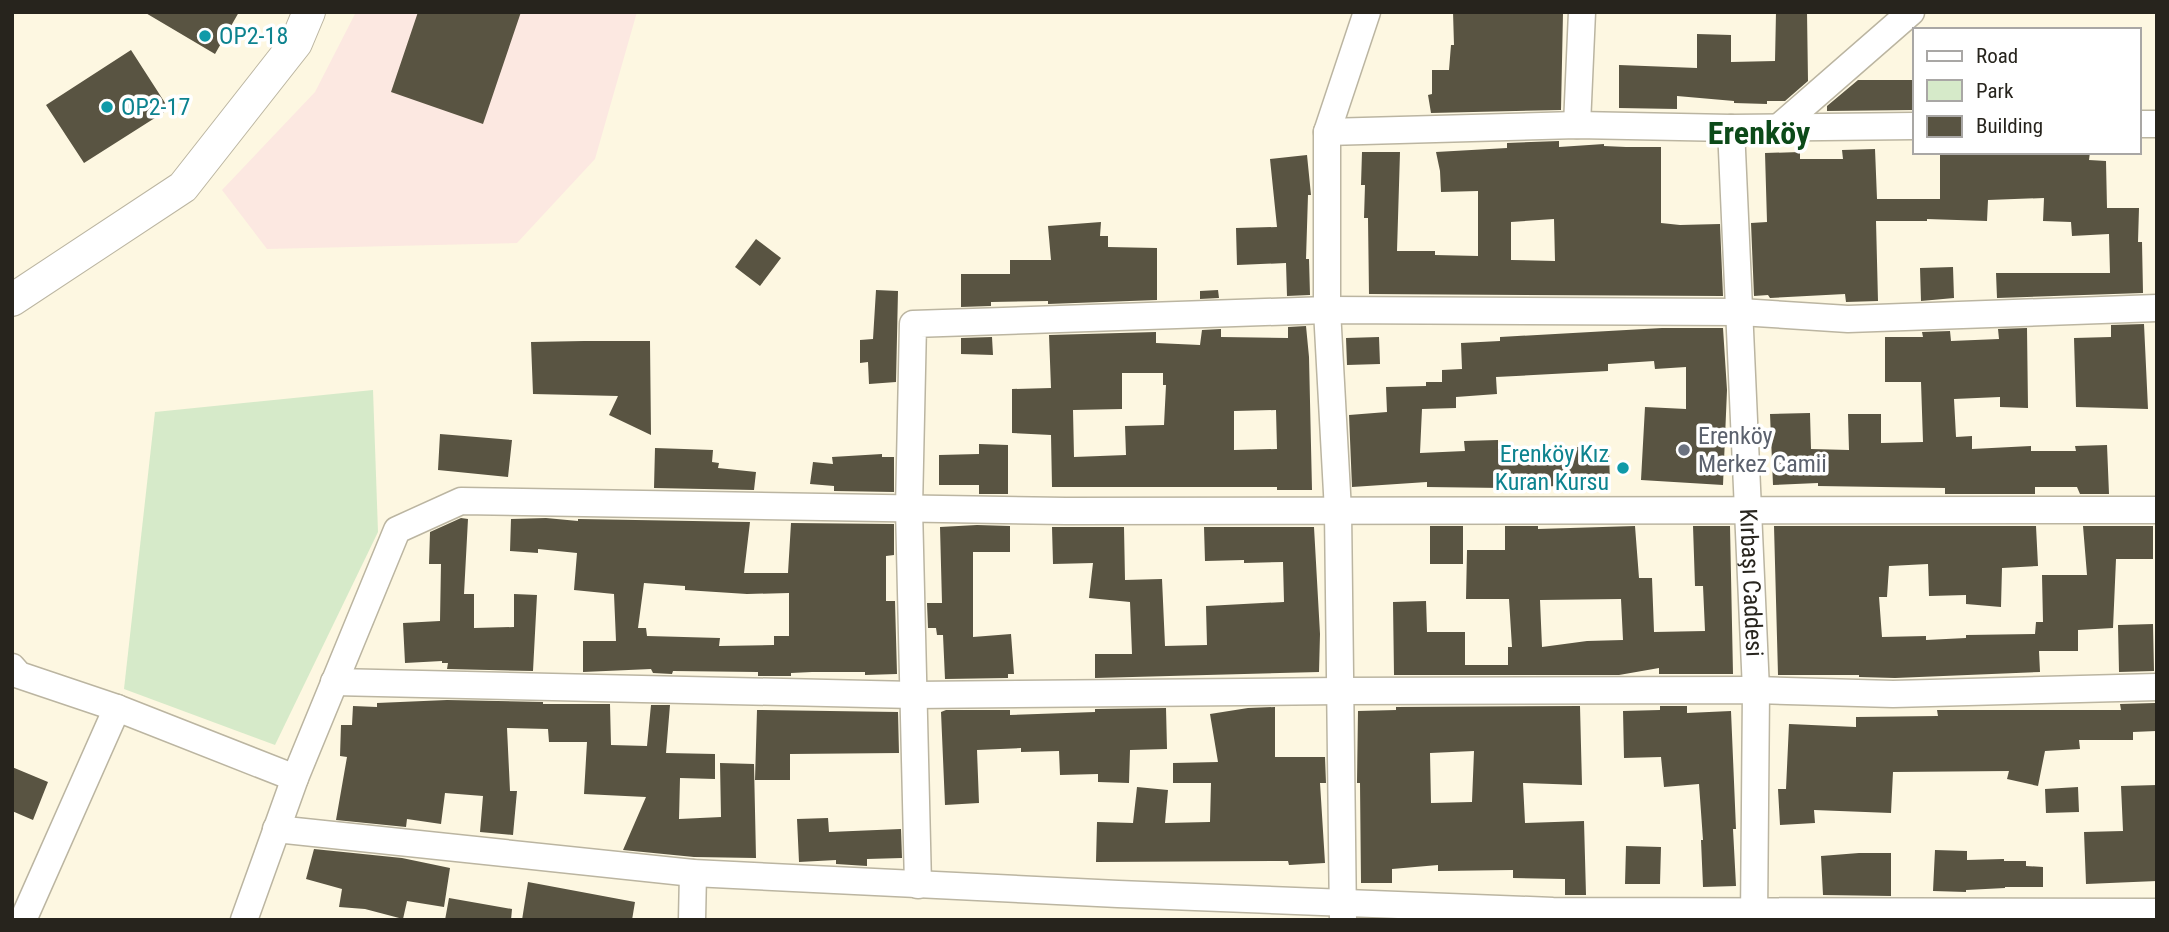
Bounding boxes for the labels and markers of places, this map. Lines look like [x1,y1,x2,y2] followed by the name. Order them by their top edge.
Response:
[219,22,288,50] place label: OP2-18
[197,28,213,44] marker: OP2-18
[121,93,190,121] place label: OP2-17
[99,99,115,115] marker: OP2-17
[1698,422,1827,478] place label: Erenköy Merkez Camii
[1495,440,1609,496] place label: Erenköy Kız Kuran Kursu
[1676,442,1692,458] marker: Erenköy Merkez Camii
[1615,460,1631,476] marker: Erenköy Kız Kuran Kursu

